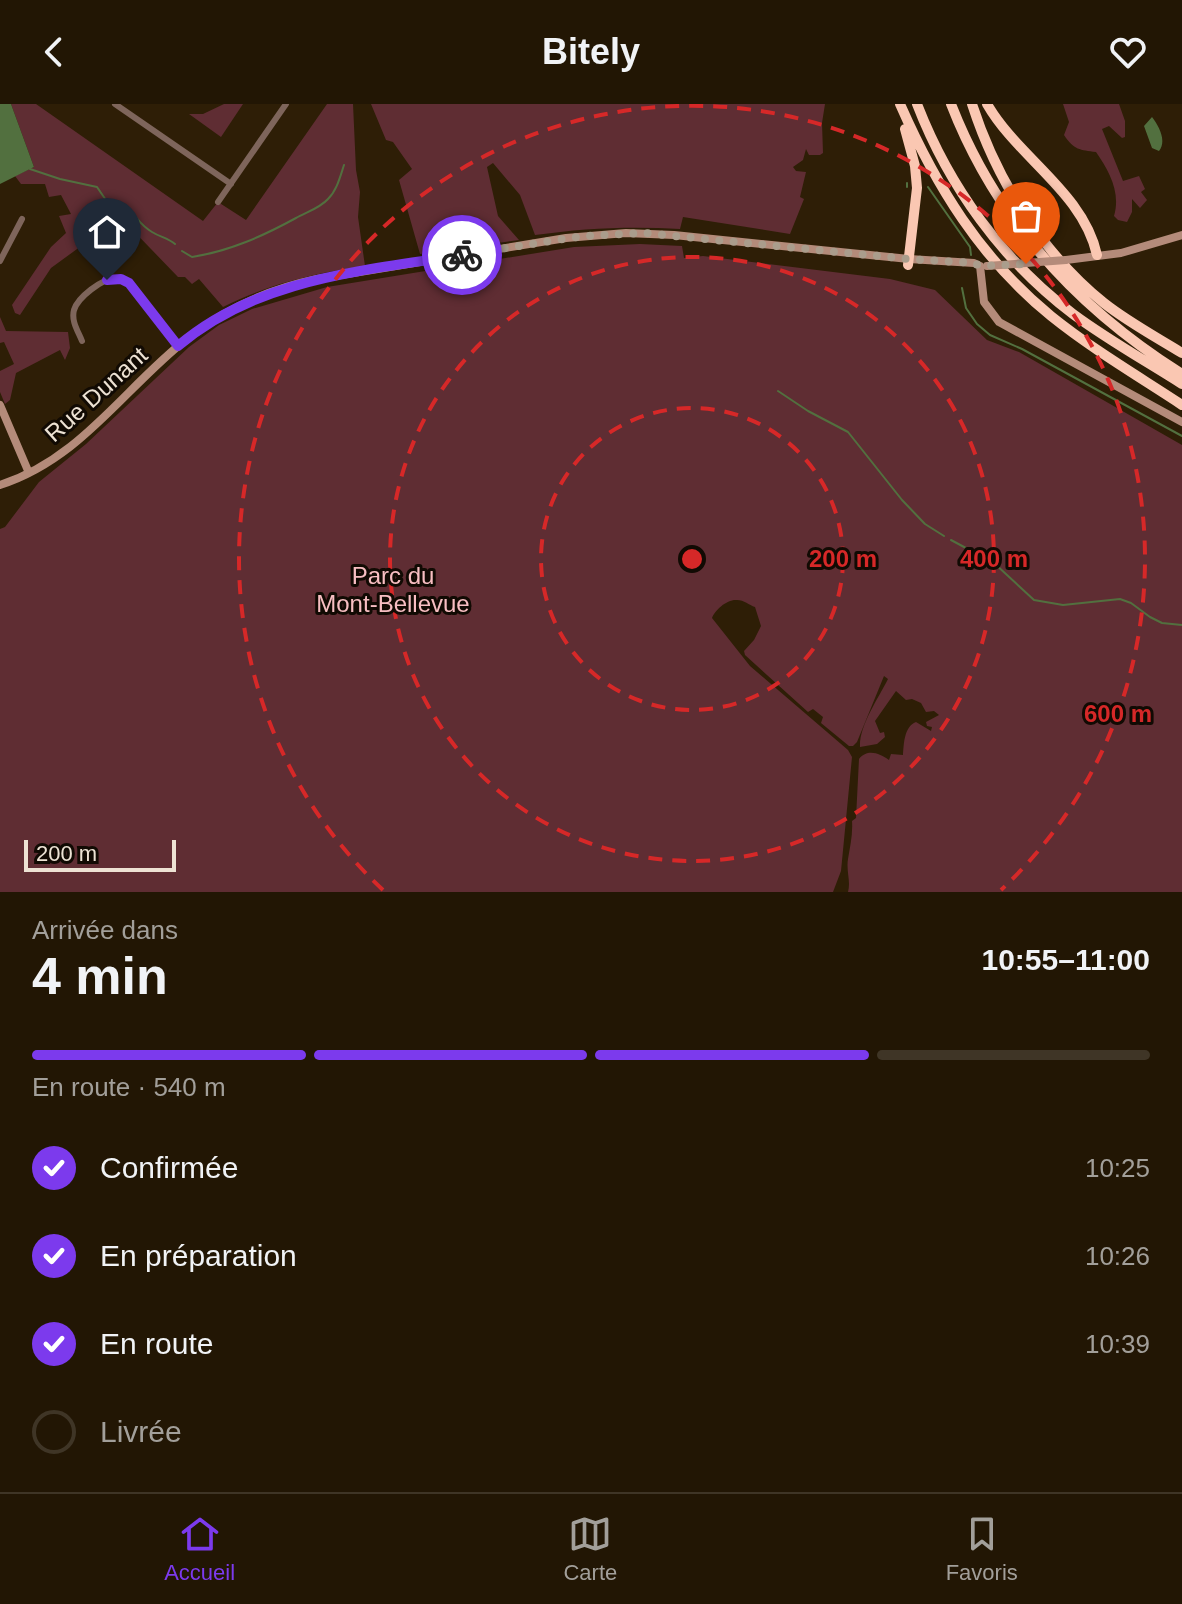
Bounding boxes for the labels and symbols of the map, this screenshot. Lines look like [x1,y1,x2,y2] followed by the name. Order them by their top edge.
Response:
[992,182,1060,264] pin
[73,198,141,280] pin
[422,215,502,295] courier
[39,341,153,447] street label: Rue Dunant
[678,545,706,573] centre of rings
[809,545,877,572] text: 200 m
[960,545,1028,572] text: 400 m
[316,562,470,617] park label: Parc du Mont-Bellevue
[1084,700,1152,727] text: 600 m
[24,836,176,872] scale bar

